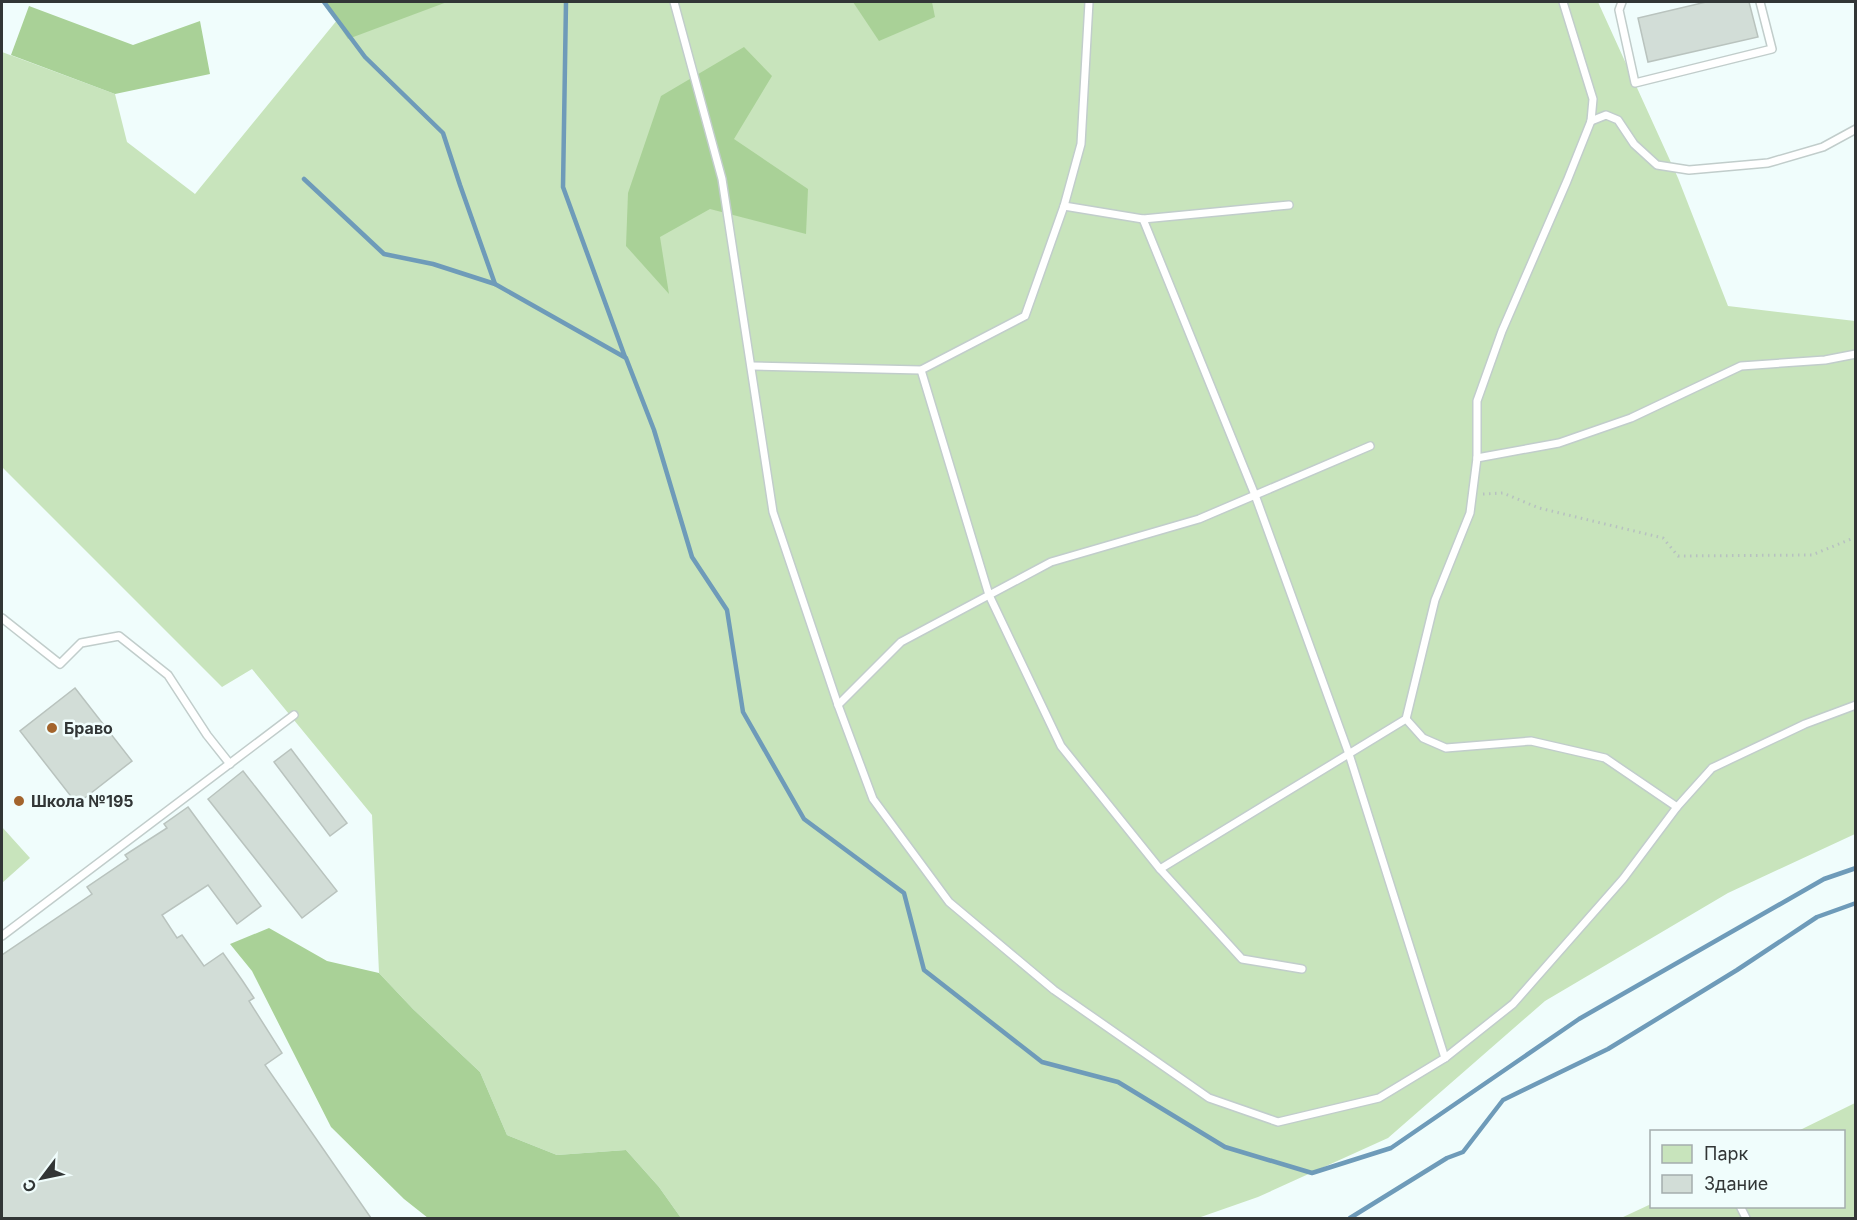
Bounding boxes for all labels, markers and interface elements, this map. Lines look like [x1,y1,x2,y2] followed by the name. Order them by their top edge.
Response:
[64,718,113,738] place label: Браво
[45,721,59,735] marker: Браво
[31,791,134,811] place label: Школа №195
[12,794,26,808] marker: Школа №195
[1650,1130,1845,1208] legend
[1704,1143,1749,1164] text: Парк
[12,1148,72,1208] north arrow
[1704,1173,1768,1194] text: Здание
[18,1175,41,1196] text: С

